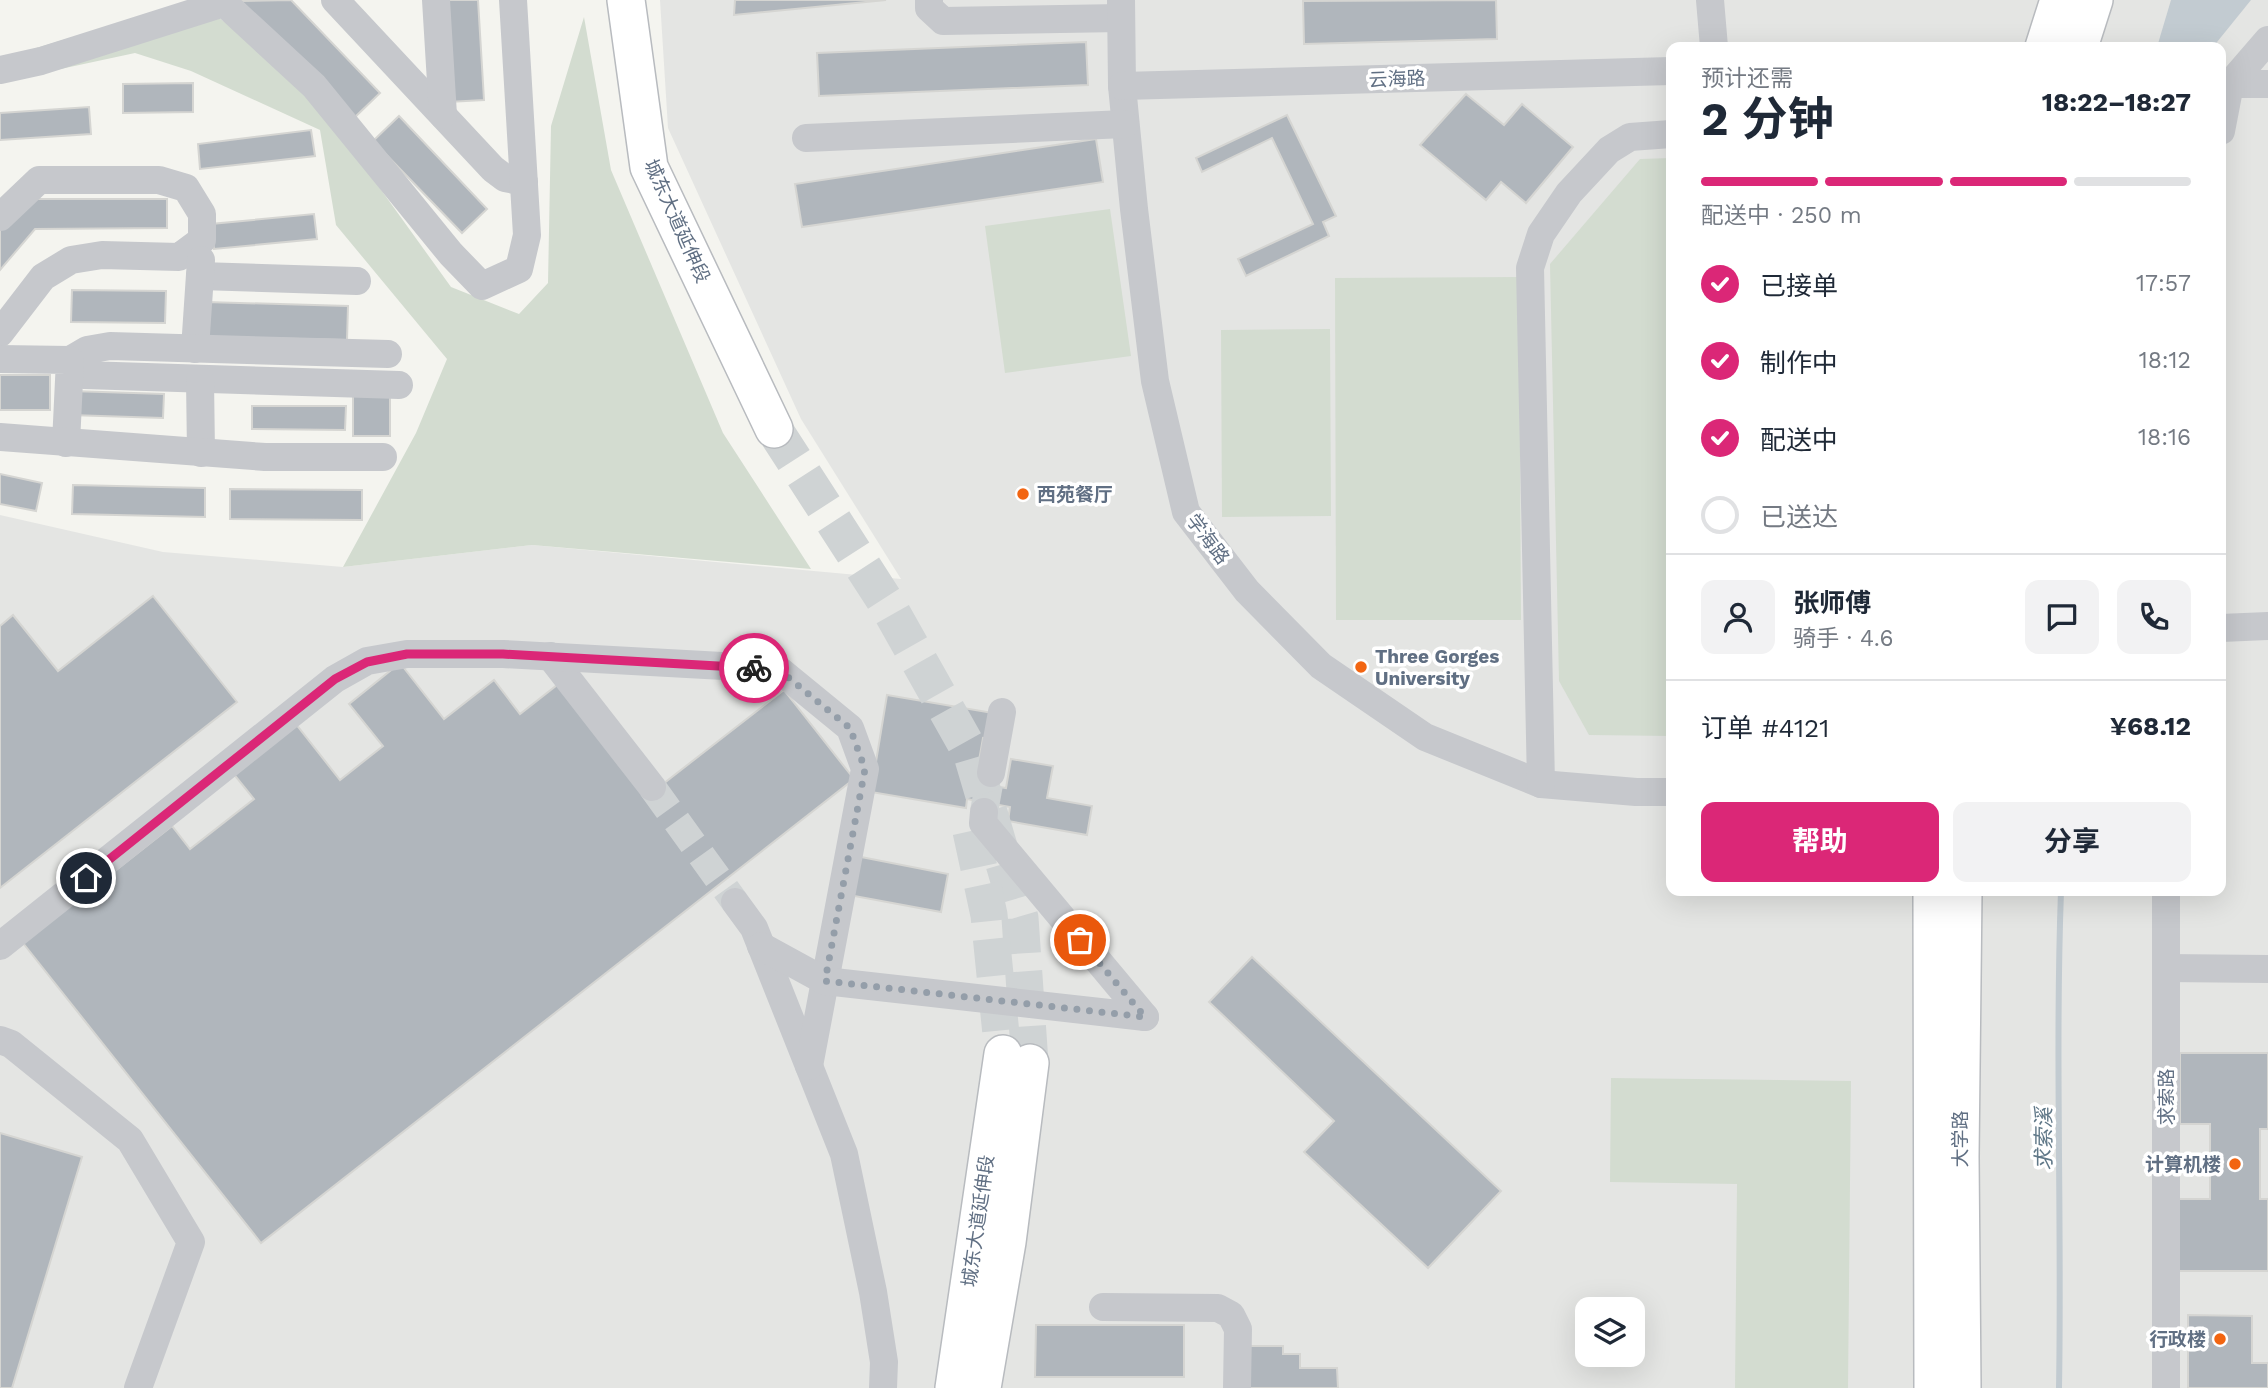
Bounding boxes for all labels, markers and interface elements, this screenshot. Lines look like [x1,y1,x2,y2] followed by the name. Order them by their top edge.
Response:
[1701,65,1793,92] text: 预计还需
[1368,67,1426,91] street label: 云海路
[2042,87,2191,117] text: 18:22–18:27
[1701,92,1834,146] text: 2 分钟
[639,156,715,286] street label: 城东大道延伸段
[1701,202,1862,229] text: 配送中 · 250 m
[1701,265,1739,303] icon: check
[2136,270,2191,297] text: 17:57
[1760,271,1838,301] text: 已接单
[1701,342,1739,380] icon: check
[2139,347,2191,374] text: 18:12
[1760,348,1838,378] text: 制作中
[1701,419,1739,457] icon: check
[2138,424,2191,451] text: 18:16
[1760,425,1838,455] text: 配送中
[1037,483,1113,506] place label: 西苑餐厅
[1015,486,1031,502] marker: 西苑餐厅
[1760,502,1838,532] text: 已送达
[1182,509,1234,569] street label: 学海路
[1701,580,1775,654] button: person
[2025,580,2099,654] button: chat
[2117,580,2191,654] button: phone
[1793,588,1871,618] text: 张师傅
[1793,625,1893,652] text: 骑手 · 4.6
[719,633,789,703] courier
[1375,645,1499,690] place label: Three Gorges University
[735,649,773,687] icon: bike
[1353,659,1369,675] marker: Three Gorges University
[2110,711,2191,741] text: ¥68.12
[1701,713,1829,743] text: 订单 #4121
[1701,802,1939,882] button: 帮助
[1953,802,2191,882] button: 分享
[56,848,116,908] pin
[67,859,105,897] icon: home
[1050,910,1110,970] pin
[1061,921,1099,959] icon: bag
[2155,1068,2178,1126] street label: 求索路
[2031,1106,2056,1171] water label: 求索溪
[1949,1110,1972,1168] street label: 大学路
[2145,1153,2221,1176] place label: 计算机楼
[957,1154,999,1288] street label: 城东大道延伸段
[2227,1156,2243,1172] marker: 计算机楼
[1575,1297,1645,1367] map controls
[1575,1297,1645,1367] button: layers
[2149,1328,2206,1351] place label: 行政楼
[2212,1331,2228,1347] marker: 行政楼

